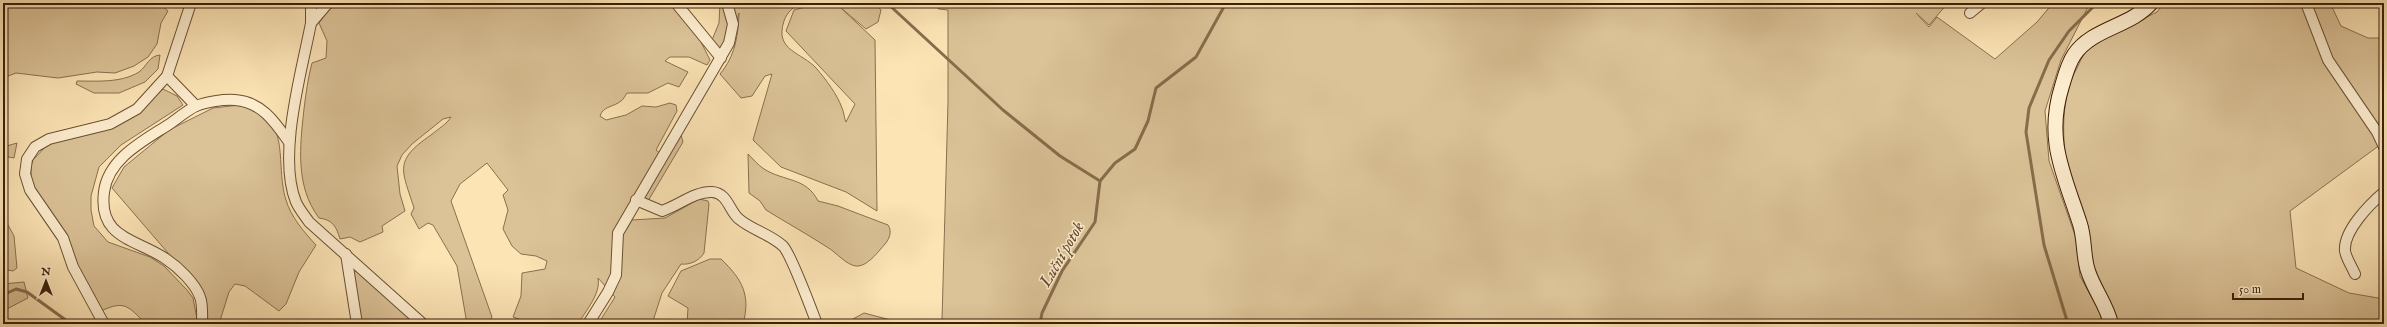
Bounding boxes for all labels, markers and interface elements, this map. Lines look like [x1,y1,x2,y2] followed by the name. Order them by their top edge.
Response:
[1035,218,1089,292] water label: Luční potok
[26,261,66,301] north arrow
[40,265,51,279] text: N
[2233,275,2303,301] scale bar
[2239,282,2261,297] text: 50 m

